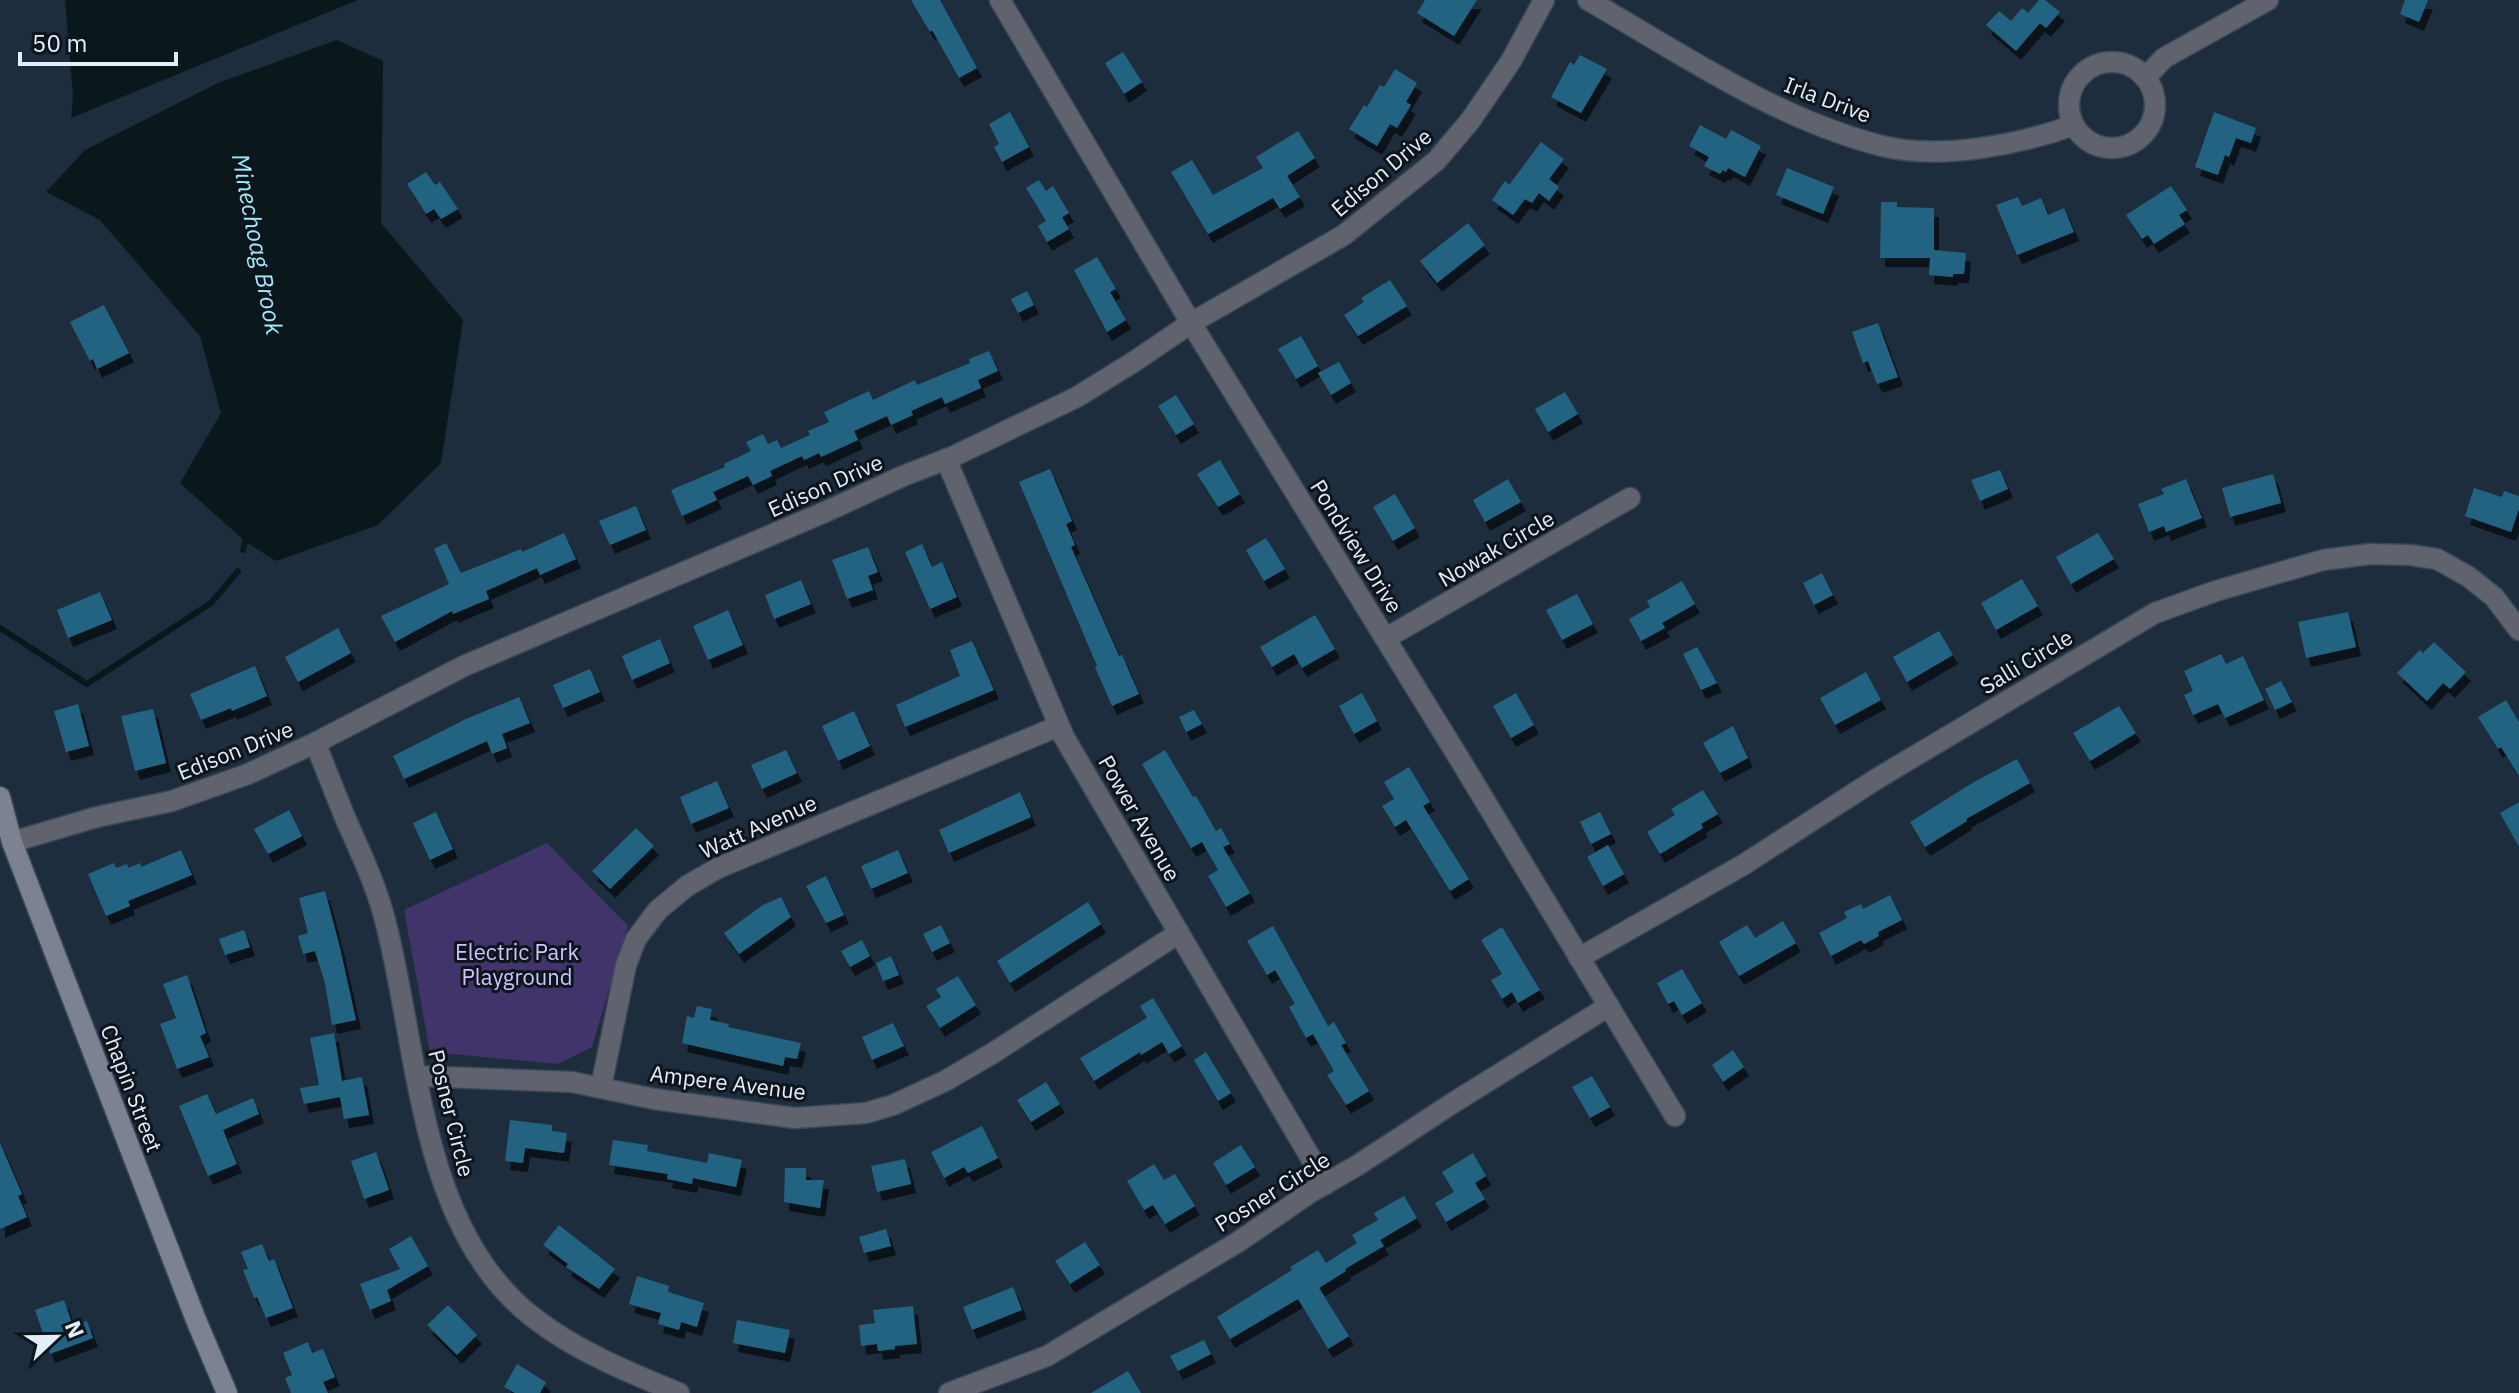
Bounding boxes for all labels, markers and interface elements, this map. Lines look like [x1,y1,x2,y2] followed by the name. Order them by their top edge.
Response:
[20,16,176,66] scale bar
[32,27,87,59] text: 50 m
[1780,69,1876,129] street label: Irla Drive
[1325,121,1437,223] street label: Edison Drive
[225,151,291,338] water label: Minechoag Brook
[763,447,887,523] street label: Edison Drive
[1304,474,1410,618] street label: Pondview Drive
[1433,503,1559,593] street label: Nowak Circle
[1974,622,2078,700] street label: Salli Circle
[173,714,297,786] street label: Edison Drive
[1092,750,1188,886] street label: Power Avenue
[695,787,821,865] street label: Watt Avenue
[455,937,579,991] park label: Electric Park Playground
[94,1020,170,1156] street label: Chapin Street
[422,1046,482,1180] street label: Posner Circle
[648,1058,808,1106] street label: Ampere Avenue
[1209,1144,1335,1238] street label: Posner Circle
[16,1297,96,1377] north arrow
[59,1317,91,1342] text: N

